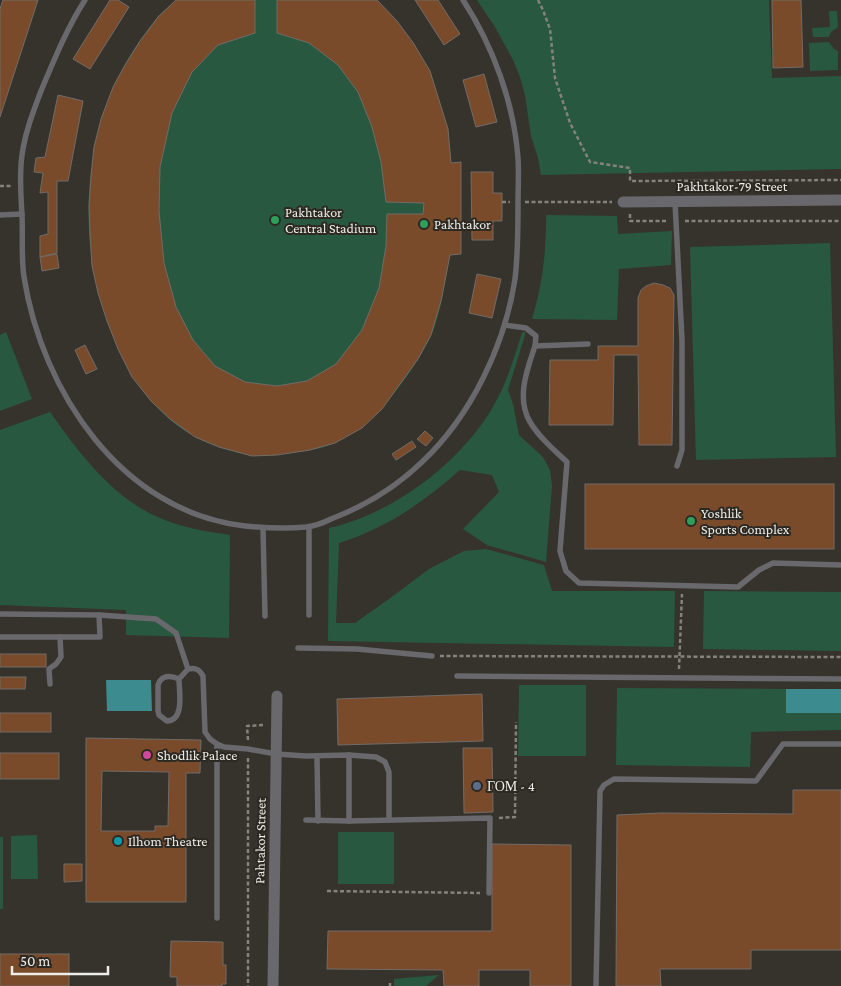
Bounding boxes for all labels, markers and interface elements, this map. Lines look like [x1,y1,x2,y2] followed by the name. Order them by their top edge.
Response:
[677,178,788,194] street label: Pakhtakor-79 Street
[285,204,376,236] place label: Pakhtakor Central Stadium
[269,214,281,226] marker: Pakhtakor Central Stadium
[434,216,491,232] place label: Pakhtakor
[418,218,430,230] marker: Pakhtakor
[701,505,790,537] place label: Yoshlik Sports Complex
[685,515,697,527] marker: Yoshlik Sports Complex
[157,747,237,763] place label: Shodlik Palace
[141,749,153,761] marker: Shodlik Palace
[487,778,535,794] place label: ГОМ - 4
[471,780,483,792] marker: ГОМ - 4
[251,798,269,884] street label: Pahtakor Street
[128,833,208,849] place label: Ilhom Theatre
[112,835,124,847] marker: Ilhom Theatre
[12,944,109,976] scale bar
[20,953,50,969] text: 50 m

